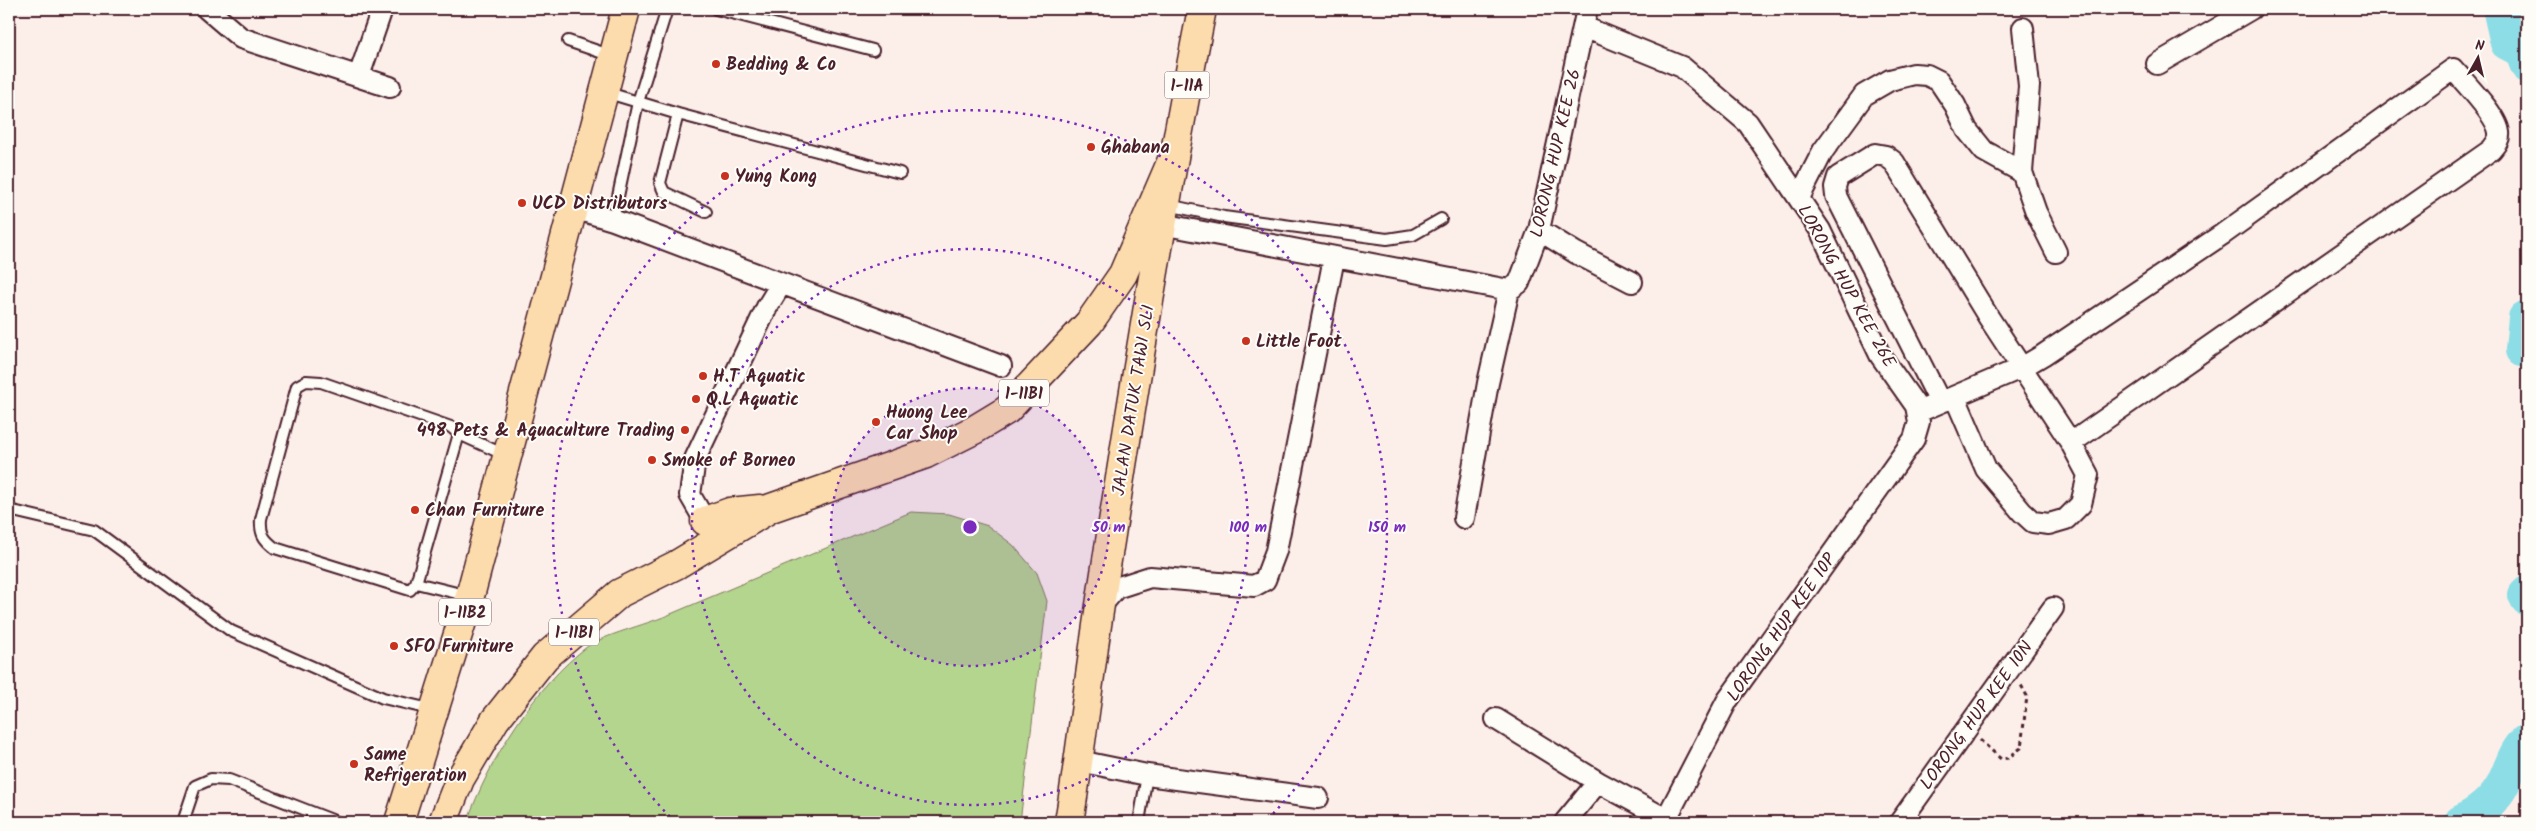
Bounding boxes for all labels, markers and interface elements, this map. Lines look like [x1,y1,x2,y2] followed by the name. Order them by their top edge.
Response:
[2454,32,2504,82] north arrow
[2474,35,2486,58] text: N
[726,51,836,80] place label: Bedding & Co
[710,58,722,70] marker: Bedding & Co
[1523,66,1590,240] street label: LORONG HUP KEE 26
[1164,72,1210,98] road number: 1-11A
[1101,134,1170,163] place label: Ghabana
[1085,141,1097,153] marker: Ghabana
[735,163,817,192] place label: Yung Kong
[719,170,731,182] marker: Yung Kong
[532,190,668,219] place label: UCD Distributors
[516,197,528,209] marker: UCD Distributors
[1789,200,1903,374] street label: LORONG HUP KEE 26E
[1105,303,1164,498] street label: JALAN DATUK TAWI SLI
[1256,328,1342,357] place label: Little Foot
[1240,335,1252,347] marker: Little Foot
[713,363,806,392] place label: H.T Aquatic
[697,370,709,382] marker: H.T Aquatic
[999,379,1049,406] road number: 1-11B1
[706,386,799,415] place label: Q.L Aquatic
[690,393,702,405] marker: Q.L Aquatic
[886,399,968,449] place label: Huong Lee Car Shop
[870,416,882,428] marker: Huong Lee Car Shop
[417,417,675,446] place label: 498 Pets & Aquaculture Trading
[679,424,691,436] marker: 498 Pets & Aquaculture Trading
[662,447,795,476] place label: Smoke of Borneo
[646,454,658,466] marker: Smoke of Borneo
[425,497,544,526] place label: Chan Furniture
[409,504,421,516] marker: Chan Furniture
[1091,516,1126,540] text: 50 m
[1229,516,1267,540] text: 100 m
[1368,516,1406,540] text: 150 m
[961,518,979,536] centre of rings
[1720,546,1845,708] street label: LORONG HUP KEE 10P
[439,598,491,626] road number: 1-11B2
[549,618,599,646] road number: 1-11B1
[404,633,514,662] place label: SFO Furniture
[1913,635,2041,797] street label: LORONG HUP KEE 10N
[388,640,400,652] marker: SFO Furniture
[364,741,467,791] place label: Same Refrigeration
[348,758,360,770] marker: Same Refrigeration

